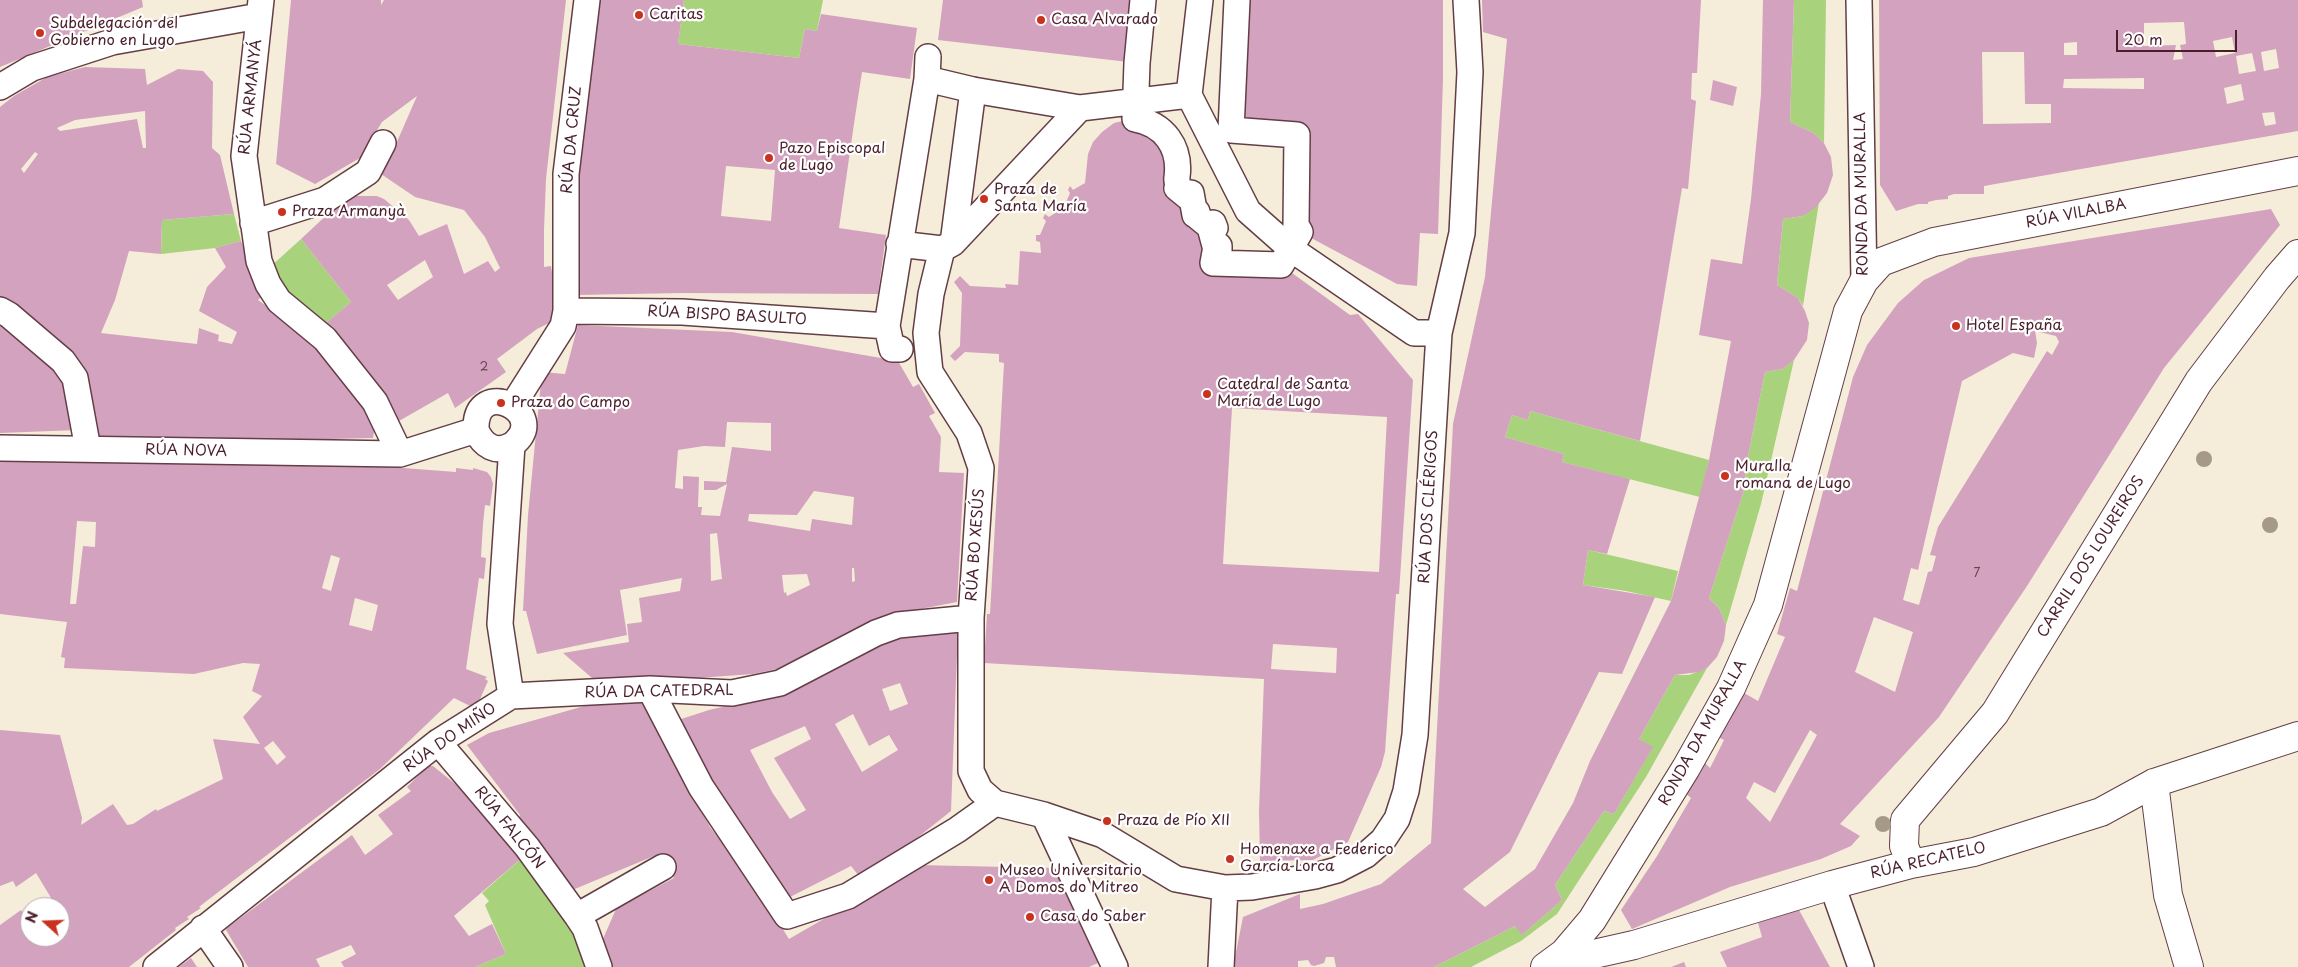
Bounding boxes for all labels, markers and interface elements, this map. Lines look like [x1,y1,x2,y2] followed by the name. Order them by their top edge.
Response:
[649,6,703,24] place label: Caritas
[633,9,645,21] marker: Caritas
[1051,11,1158,29] place label: Casa Alvarado
[1035,14,1047,26] marker: Casa Alvarado
[50,15,178,50] place label: Subdelegación del Gobierno en Lugo
[2118,20,2239,52] scale bar
[34,27,46,39] marker: Subdelegación del Gobierno en Lugo
[2124,27,2163,50] text: 20 m
[236,38,266,156] street label: RÚA ARMANYÁ
[558,85,586,195] street label: RÚA DA CRUZ
[1852,112,1872,276] street label: RONDA DA MURALLA
[779,140,885,175] place label: Pazo Episcopal de Lugo
[763,152,775,164] marker: Pazo Episcopal de Lugo
[994,181,1086,216] place label: Praza de Santa María
[978,193,990,205] marker: Praza de Santa María
[2024,195,2128,233] street label: RÚA VILALBA
[292,203,406,221] place label: Praza Armanyà
[276,206,288,218] marker: Praza Armanyà
[647,303,807,329] street label: RÚA BISPO BASULTO
[1966,317,2062,335] place label: Hotel España
[1950,320,1962,332] marker: Hotel España
[480,361,488,375] house number: 2
[1217,376,1349,411] place label: Catedral de Santa María de Lugo
[1201,388,1213,400] marker: Catedral de Santa María de Lugo
[511,394,630,412] place label: Praza do Campo
[495,397,507,409] marker: Praza do Campo
[1416,430,1442,584] street label: RÚA DOS CLÉRIGOS
[145,441,227,461] street label: RÚA NOVA
[1735,458,1851,493] place label: Muralla romana de Lugo
[1719,470,1731,482] marker: Muralla romana de Lugo
[2034,473,2148,641] street label: CARRIL DOS LOUREIROS
[963,488,989,602] street label: RÚA BO XESÚS
[1974,567,1980,581] house number: 7
[1655,657,1751,809] street label: RONDA DA MURALLA
[584,682,734,702] street label: RÚA DA CATEDRAL
[400,699,500,777] street label: RÚA DO MIÑO
[470,783,548,873] street label: RÚA FALCÓN
[1117,812,1230,830] place label: Praza de Pío XII
[1101,815,1113,827] marker: Praza de Pío XII
[1868,839,1988,883] street label: RÚA RECATELO
[1240,841,1394,876] place label: Homenaxe a Federico García Lorca
[1224,853,1236,865] marker: Homenaxe a Federico García Lorca
[999,862,1142,897] place label: Museo Universitario A Domos do Mitreo
[983,874,995,886] marker: Museo Universitario A Domos do Mitreo
[20,897,70,947] north arrow
[20,908,43,926] text: N
[1040,908,1146,926] place label: Casa do Saber
[1024,911,1036,923] marker: Casa do Saber

